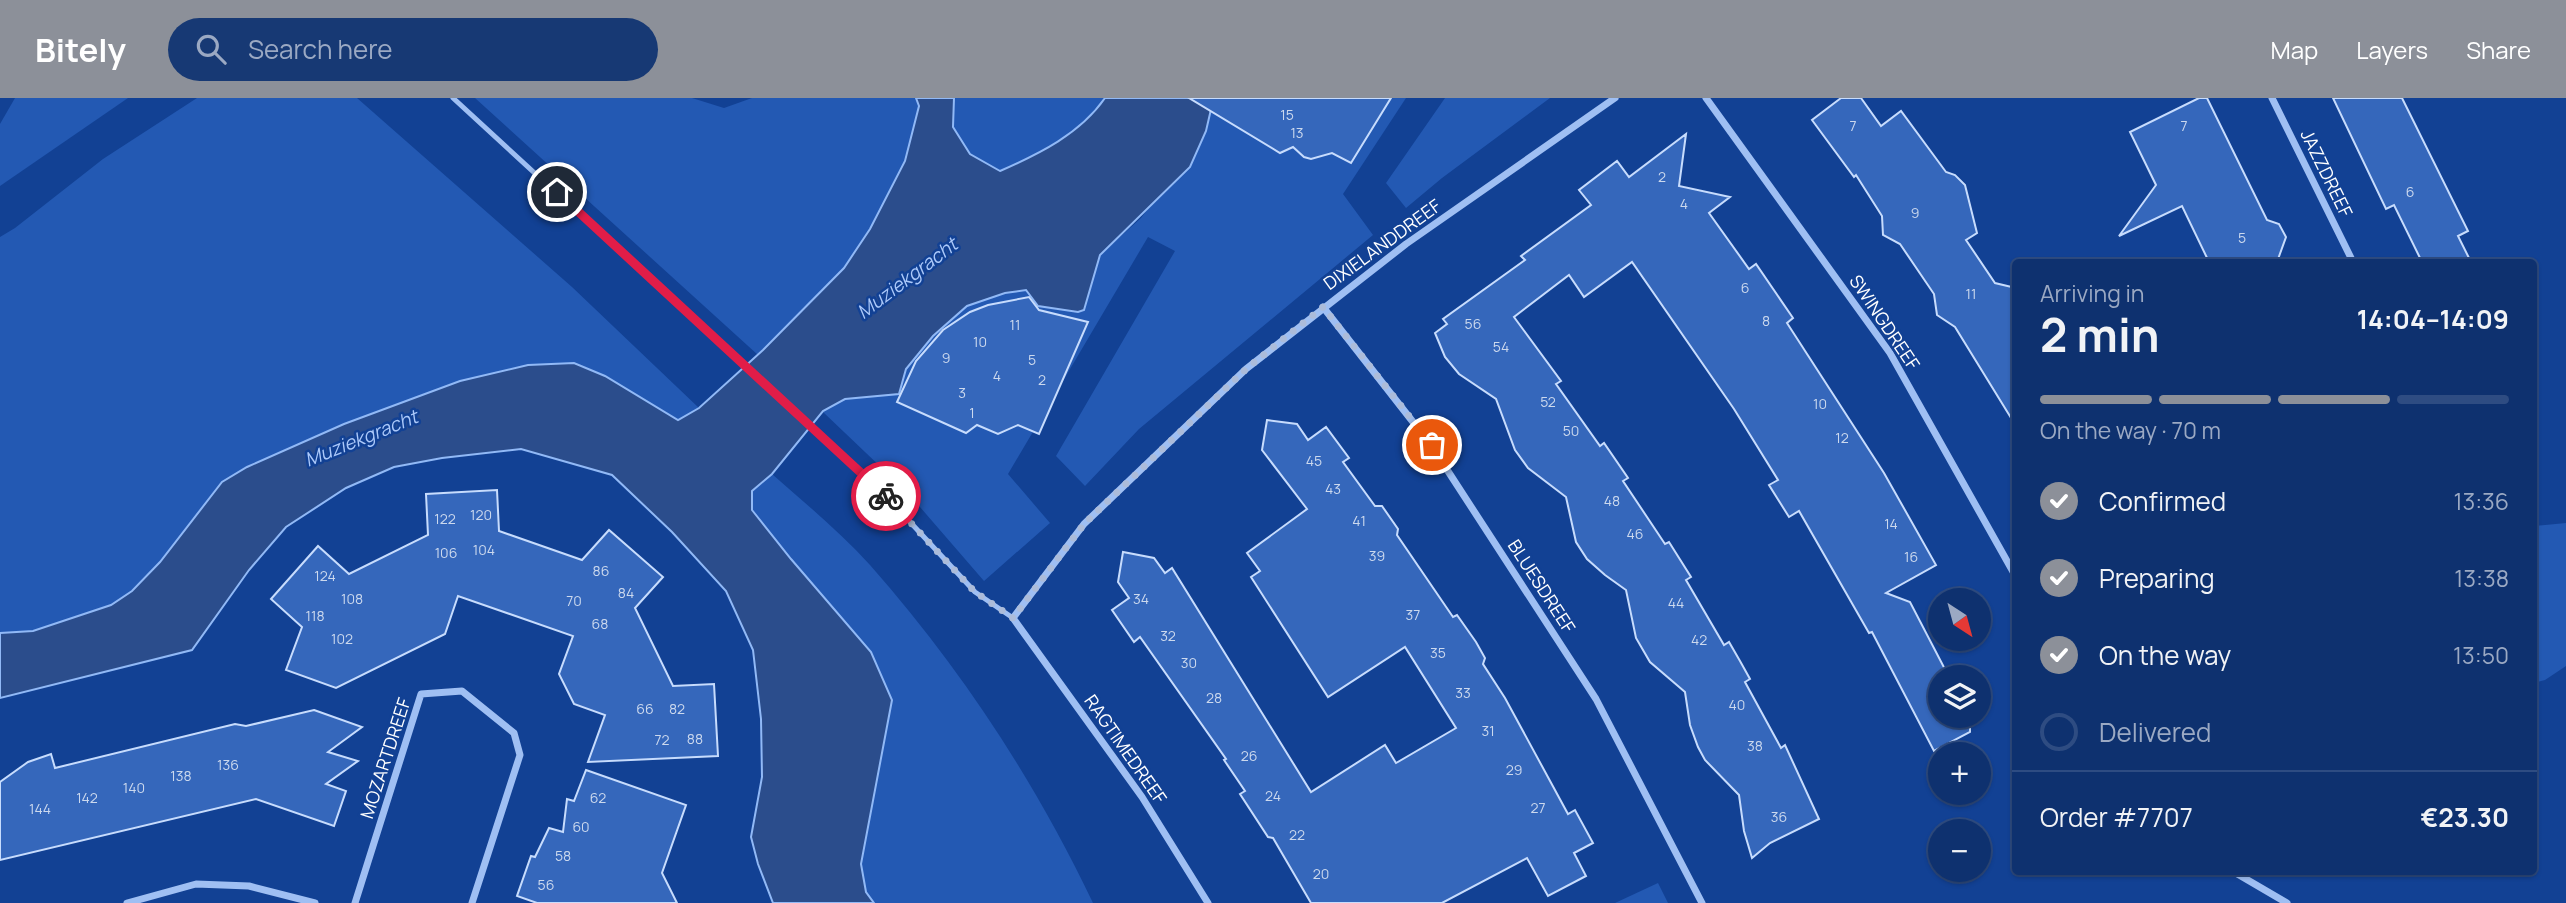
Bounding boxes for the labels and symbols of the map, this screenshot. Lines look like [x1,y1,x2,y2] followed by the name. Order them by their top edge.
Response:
[1280,105,1294,124] house number: 15
[1849,116,1857,135] house number: 7
[2180,116,2188,135] house number: 7
[1290,123,1304,142] house number: 13
[2295,125,2359,221] street label: JAZZDREEF
[527,162,587,222] pin
[1658,167,1666,186] house number: 2
[2406,182,2414,201] house number: 6
[1318,193,1446,295] street label: DIXIELANDDREEF
[1680,194,1688,213] house number: 4
[1911,203,1919,222] house number: 9
[2238,228,2246,247] house number: 5
[851,230,965,324] water label: Muziekgracht
[1844,270,1926,374] street label: SWINGDREEF
[1741,278,1749,297] house number: 6
[1966,284,1976,303] house number: 11
[1762,311,1770,330] house number: 8
[1465,314,1481,333] house number: 56
[1010,315,1020,334] house number: 11
[973,332,987,351] house number: 10
[1493,337,1509,356] house number: 54
[942,348,950,367] house number: 9
[1028,350,1036,369] house number: 5
[993,366,1001,385] house number: 4
[1038,370,1046,389] house number: 2
[958,383,966,402] house number: 3
[1540,392,1556,411] house number: 52
[1813,394,1827,413] house number: 10
[301,403,424,473] water label: Muziekgracht
[969,403,975,422] house number: 1
[1402,415,1462,475] pin
[1563,421,1579,440] house number: 50
[1835,428,1849,447] house number: 12
[1306,451,1322,470] house number: 45
[851,461,921,531] courier
[1325,479,1341,498] house number: 43
[1604,491,1620,510] house number: 48
[470,505,492,524] house number: 120
[434,509,456,528] house number: 122
[1352,511,1366,530] house number: 41
[1884,514,1898,533] house number: 14
[1627,524,1643,543] house number: 46
[1503,535,1581,637] street label: BLUESDREEF
[473,540,495,559] house number: 104
[435,543,457,562] house number: 106
[1369,546,1385,565] house number: 39
[1904,547,1918,566] house number: 16
[593,561,609,580] house number: 86
[314,566,336,585] house number: 124
[618,583,634,602] house number: 84
[1928,588,1992,651] north arrow
[341,589,363,608] house number: 108
[1133,589,1149,608] house number: 34
[566,591,582,610] house number: 70
[1668,593,1684,612] house number: 44
[1406,605,1420,624] house number: 37
[305,606,325,625] house number: 118
[592,614,608,633] house number: 68
[1160,626,1176,645] house number: 32
[331,629,353,648] house number: 102
[1691,630,1707,649] house number: 42
[1430,643,1446,662] house number: 35
[1181,653,1197,672] house number: 30
[1455,683,1471,702] house number: 33
[1206,688,1222,707] house number: 28
[1079,690,1173,808] street label: RAGTIMEDREEF
[354,695,416,821] street label: MOZARTDREEF
[1729,695,1745,714] house number: 40
[636,699,654,718] house number: 66
[669,699,685,718] house number: 82
[1481,721,1495,740] house number: 31
[687,729,703,748] house number: 88
[654,730,670,749] house number: 72
[1747,736,1763,755] house number: 38
[1241,746,1257,765] house number: 26
[217,755,239,774] house number: 136
[1506,760,1522,779] house number: 29
[170,766,192,785] house number: 138
[123,778,145,797] house number: 140
[1265,786,1281,805] house number: 24
[76,788,98,807] house number: 142
[590,788,606,807] house number: 62
[1530,798,1546,817] house number: 27
[29,799,51,818] house number: 144
[1771,807,1787,826] house number: 36
[572,817,590,836] house number: 60
[1289,825,1305,844] house number: 22
[555,846,571,865] house number: 58
[1313,864,1329,883] house number: 20
[538,875,554,894] house number: 56

